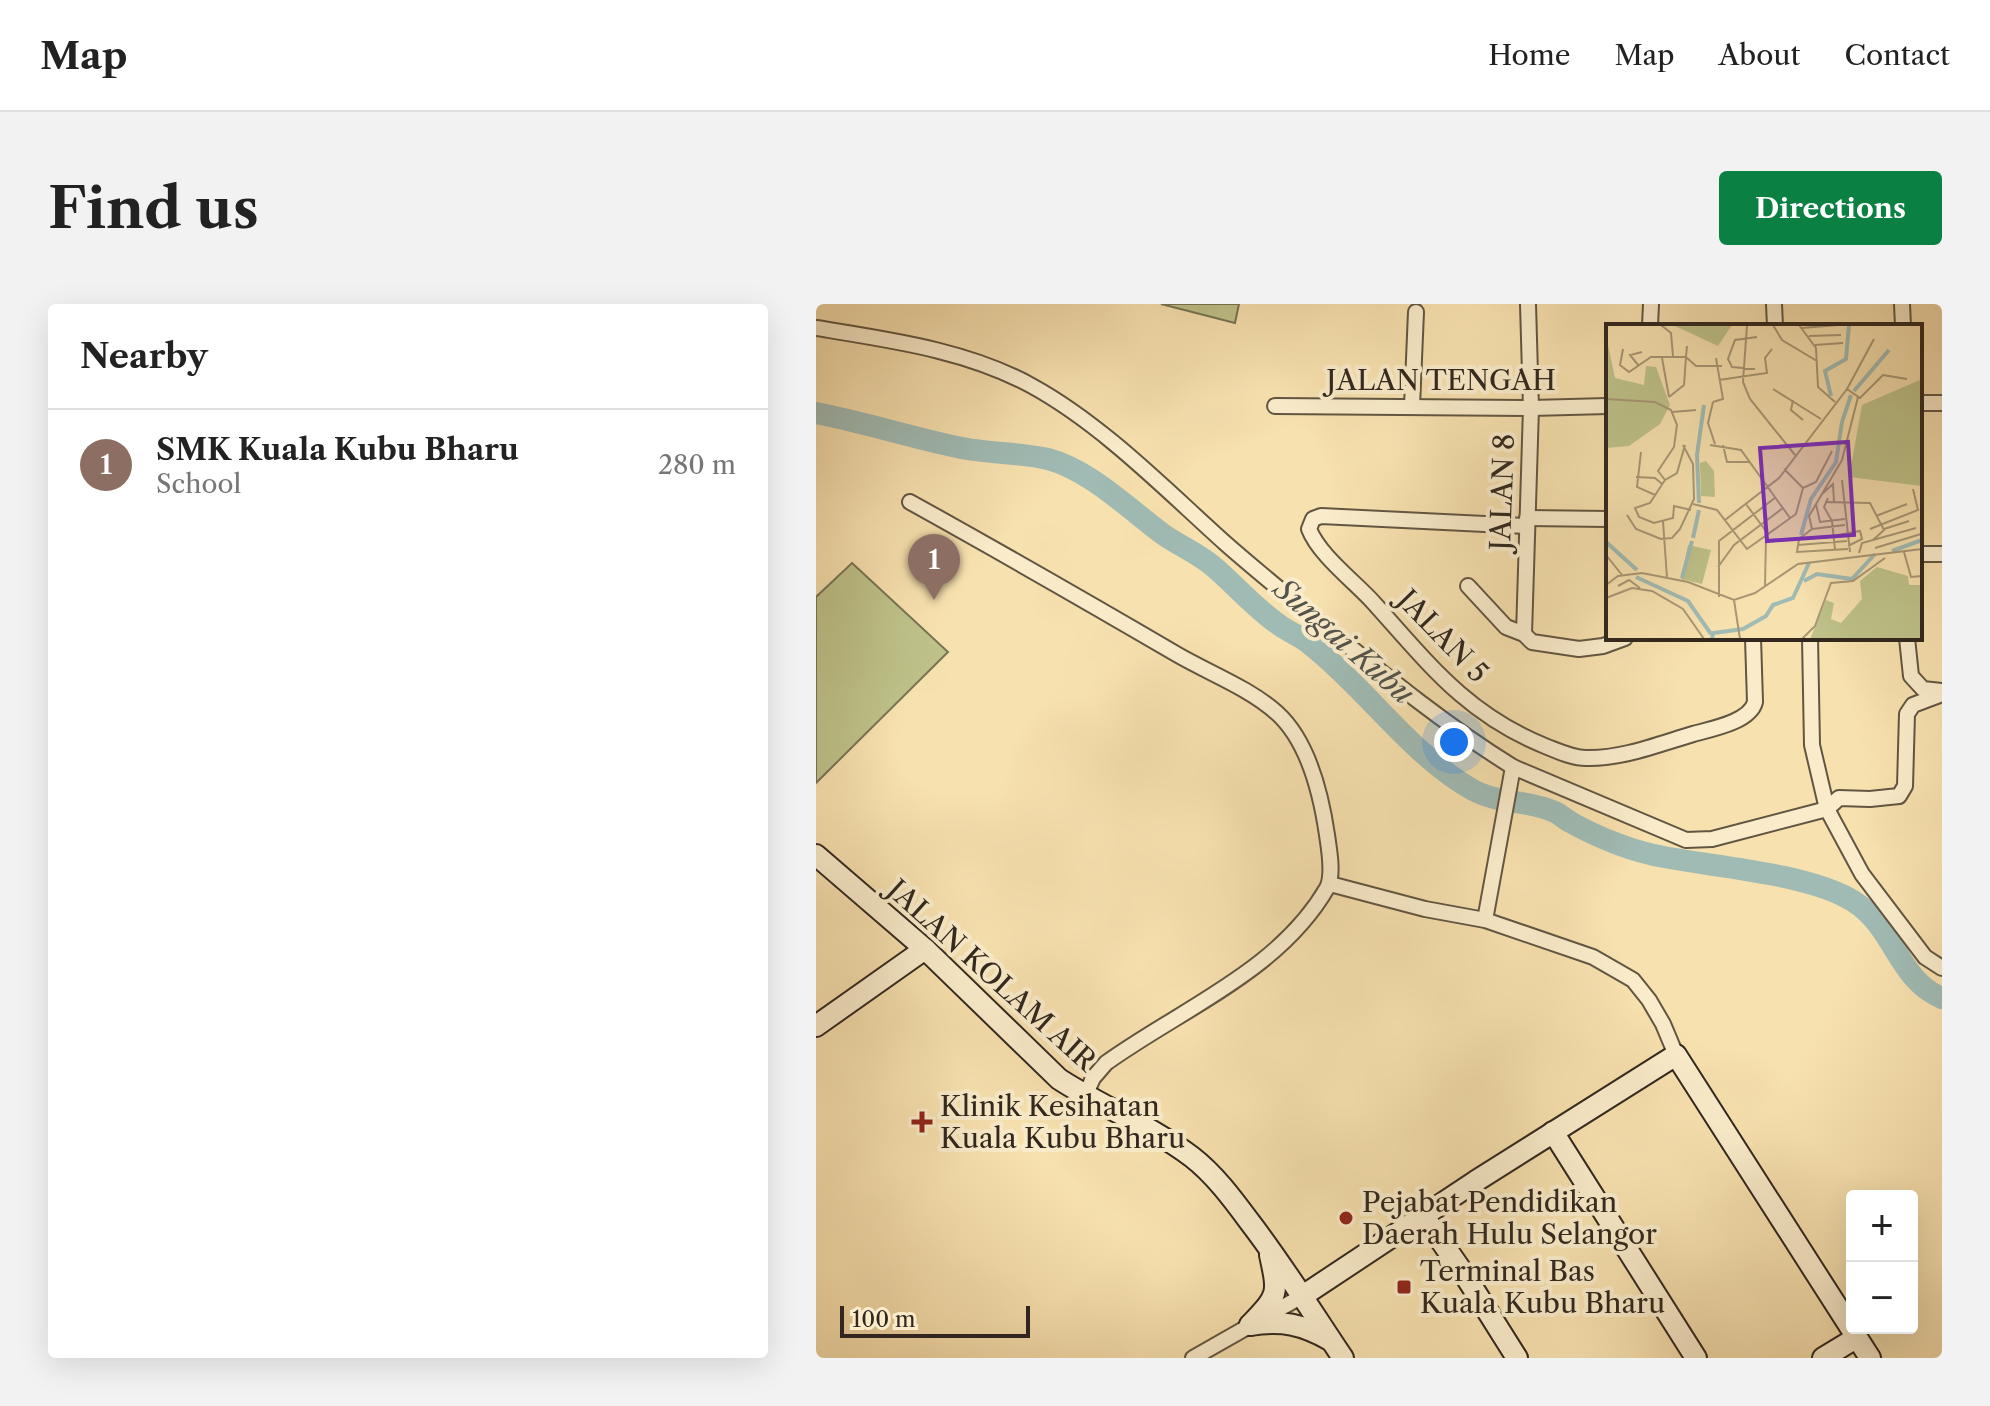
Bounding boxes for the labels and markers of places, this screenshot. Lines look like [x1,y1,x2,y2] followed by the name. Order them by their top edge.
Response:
[908,534,960,600] pin: 1
[940,1089,1185,1155] place label: Klinik Kesihatan Kuala Kubu Bharu
[911,1111,933,1133] marker: Klinik Kesihatan Kuala Kubu Bharu
[1362,1185,1657,1251] place label: Pejabat Pendidikan Daerah Hulu Selangor
[1337,1209,1355,1227] marker: Pejabat Pendidikan Daerah Hulu Selangor
[1420,1254,1665,1320] place label: Terminal Bas Kuala Kubu Bharu
[1395,1278,1413,1296] marker: Terminal Bas Kuala Kubu Bharu

